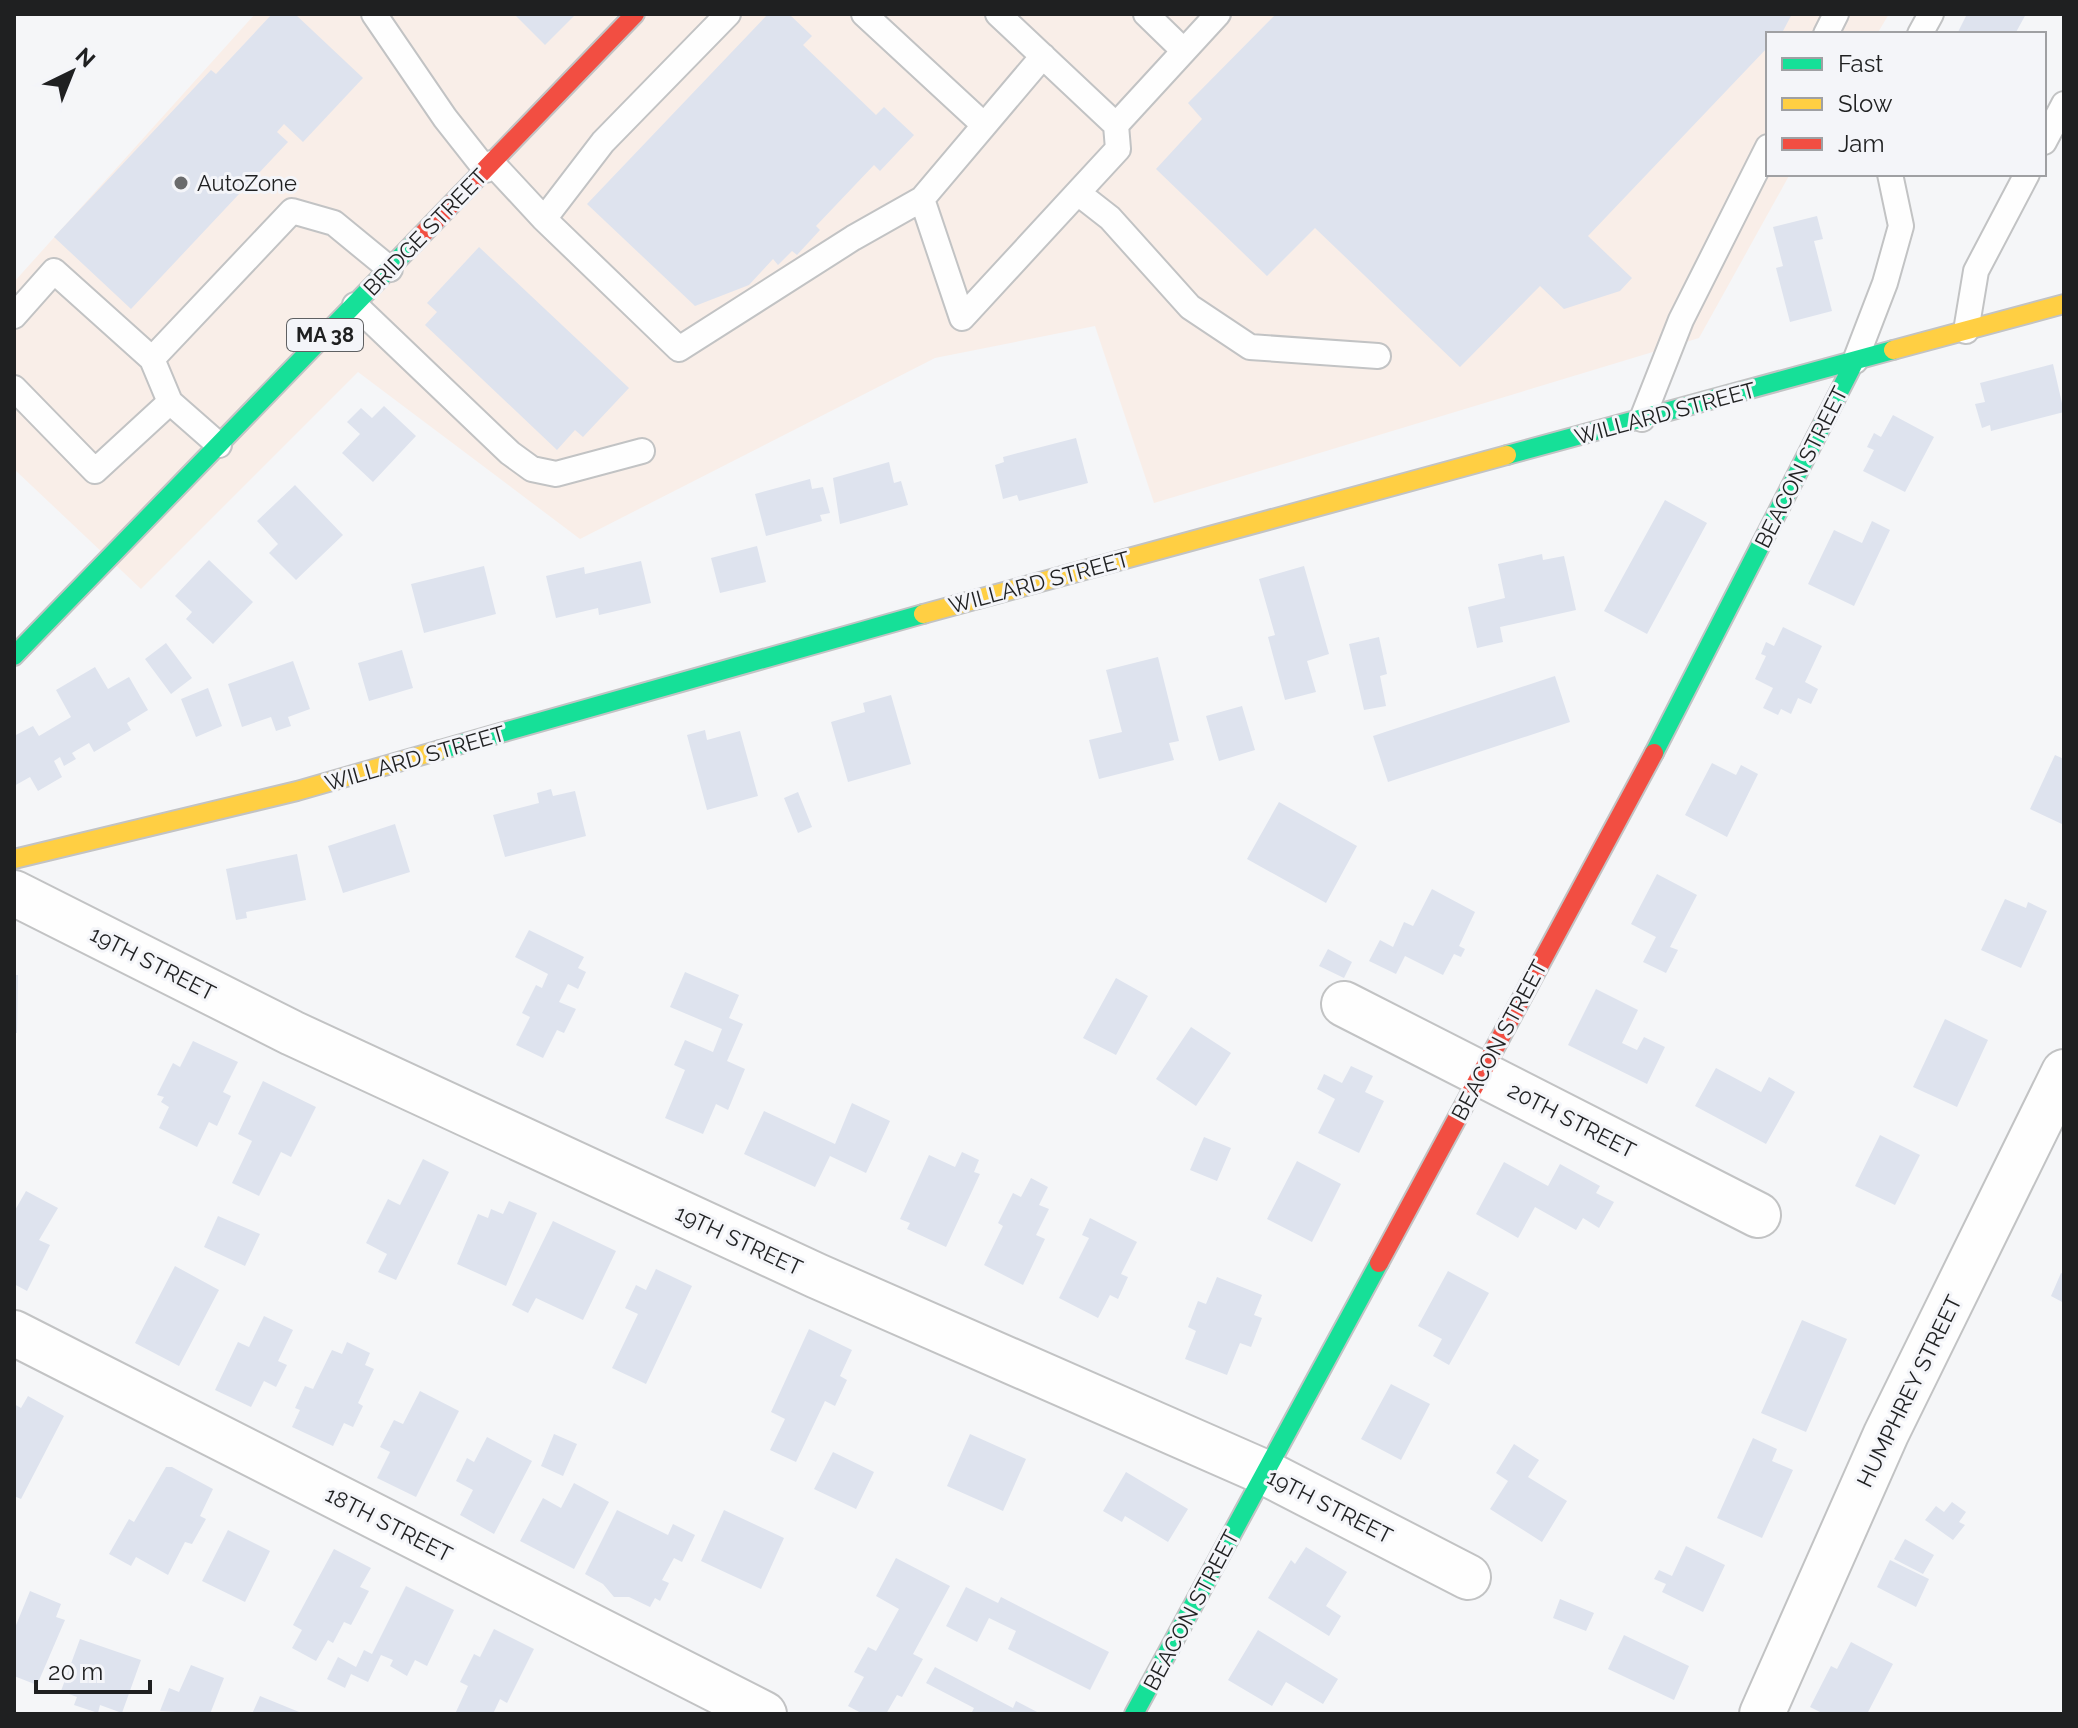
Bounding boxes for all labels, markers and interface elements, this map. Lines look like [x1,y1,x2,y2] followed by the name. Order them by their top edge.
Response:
[32,32,112,112] north arrow
[1766,32,2046,176] legend
[71,42,101,73] text: N
[1838,49,1883,78] text: Fast
[1838,89,1893,118] text: Slow
[1838,129,1884,158] text: Jam
[358,163,493,301] street label: BRIDGE STREET
[197,170,297,196] place label: AutoZone
[172,174,190,192] marker: AutoZone
[287,319,363,351] road number: MA 38
[1572,376,1759,450] street label: WILLARD STREET
[1749,381,1853,552] street label: BEACON STREET
[946,545,1133,619] street label: WILLARD STREET
[322,720,509,796] street label: WILLARD STREET
[86,920,221,1006] street label: 19TH STREET
[1446,955,1552,1125] street label: BEACON STREET
[1504,1077,1641,1164] street label: 20TH STREET
[671,1199,807,1281] street label: 19TH STREET
[1851,1290,1967,1491] street label: HUMPHREY STREET
[1263,1463,1398,1549] street label: 19TH STREET
[321,1481,457,1567] street label: 18TH STREET
[1138,1525,1244,1695] street label: BEACON STREET
[36,1644,150,1694] scale bar
[48,1657,103,1686] text: 20 m

